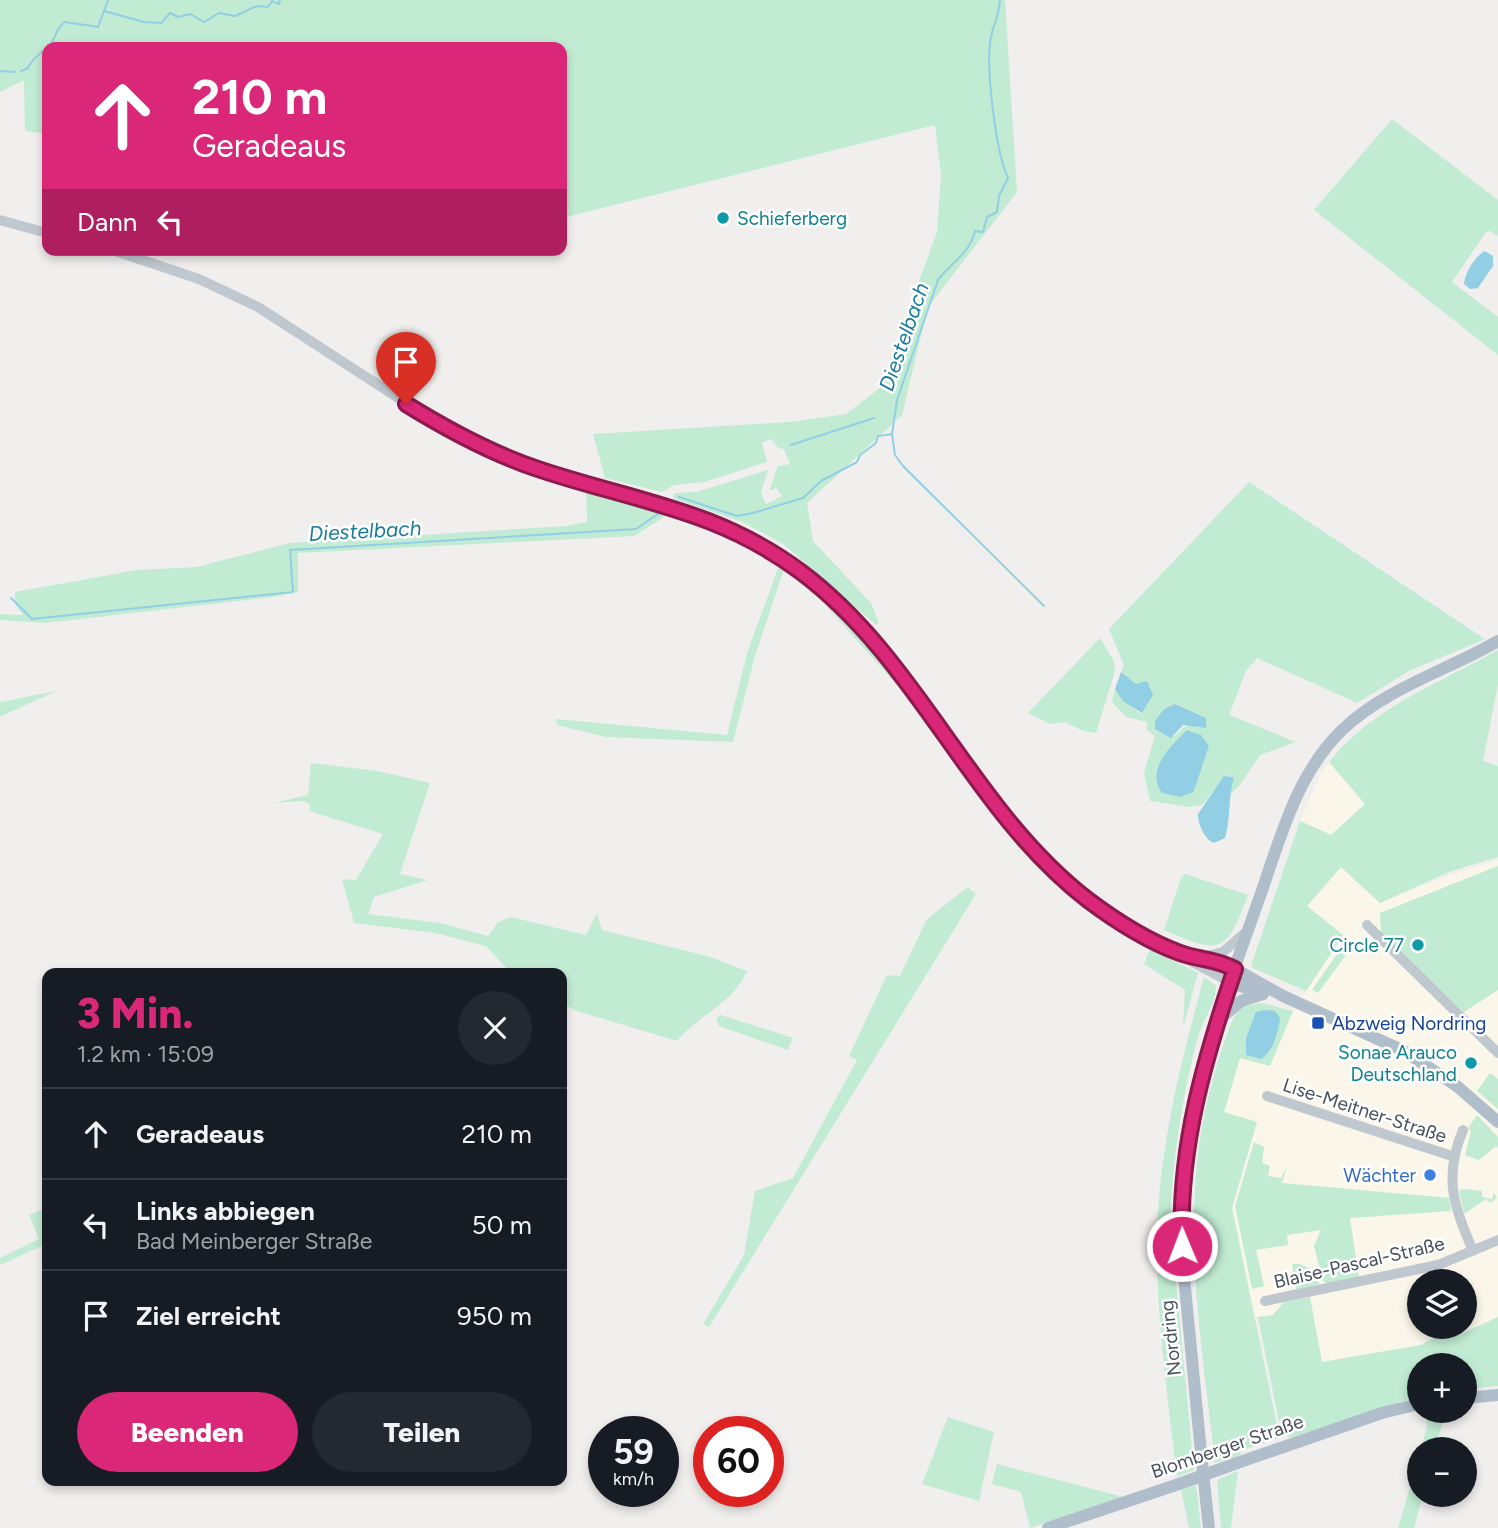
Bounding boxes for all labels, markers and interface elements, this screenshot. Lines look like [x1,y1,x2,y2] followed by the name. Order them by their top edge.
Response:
[192,67,327,126] text: 210 m
[77,70,168,161] icon: ahead
[192,127,346,165] text: Geradeaus
[151,203,189,241] icon: left
[77,206,137,238] text: Dann
[737,207,847,230] place label: Schieferberg
[715,210,731,226] marker: Schieferberg
[873,279,934,394] water label: Diestelbach
[376,332,436,404] pin
[387,343,425,381] icon: arrive
[308,515,422,546] water label: Diestelbach
[1330,934,1404,957] place label: Circle 77
[1410,937,1426,953] marker: Circle 77
[77,988,194,1039] text: 3 Min.
[458,991,532,1065] button: close
[1332,1012,1487,1035] place label: Abzweig Nordring
[1310,1015,1326,1031] marker: Abzweig Nordring
[77,1040,214,1068] text: 1.2 km · 15:09
[1338,1041,1457,1086] place label: Sonae Arauco Deutschland
[1463,1055,1479,1071] marker: Sonae Arauco Deutschland
[1280,1073,1450,1148] street label: Lise-Meitner-Straße
[77,1115,115,1153] icon: ahead
[136,1118,264,1150] text: Geradeaus
[462,1118,532,1150] text: 210 m
[1343,1164,1417,1187] place label: Wächter
[1422,1167,1438,1183] marker: Wächter
[136,1195,315,1227] text: Links abbiegen
[77,1206,115,1244] icon: left
[472,1209,532,1241] text: 50 m
[1145,1209,1219,1283] position arrow
[136,1227,372,1255] text: Bad Meinberger Straße
[1272,1232,1447,1293] street label: Blaise-Pascal-Straße
[1407,1269,1477,1507] map controls
[1407,1269,1477,1339] button: layers
[77,1297,115,1335] icon: arrive
[1155,1299,1186,1377] street label: Nordring
[136,1300,281,1332] text: Ziel erreicht
[457,1300,532,1332] text: 950 m
[1407,1353,1477,1423] button: +
[77,1392,298,1472] button: Beenden
[312,1392,532,1472] button: Teilen
[1148,1410,1306,1483] street label: Blomberger Straße
[693,1416,784,1507] speed limit sign: 60
[613,1431,654,1473] text: 59
[1407,1437,1477,1507] button: −
[613,1468,654,1490] text: km/h

